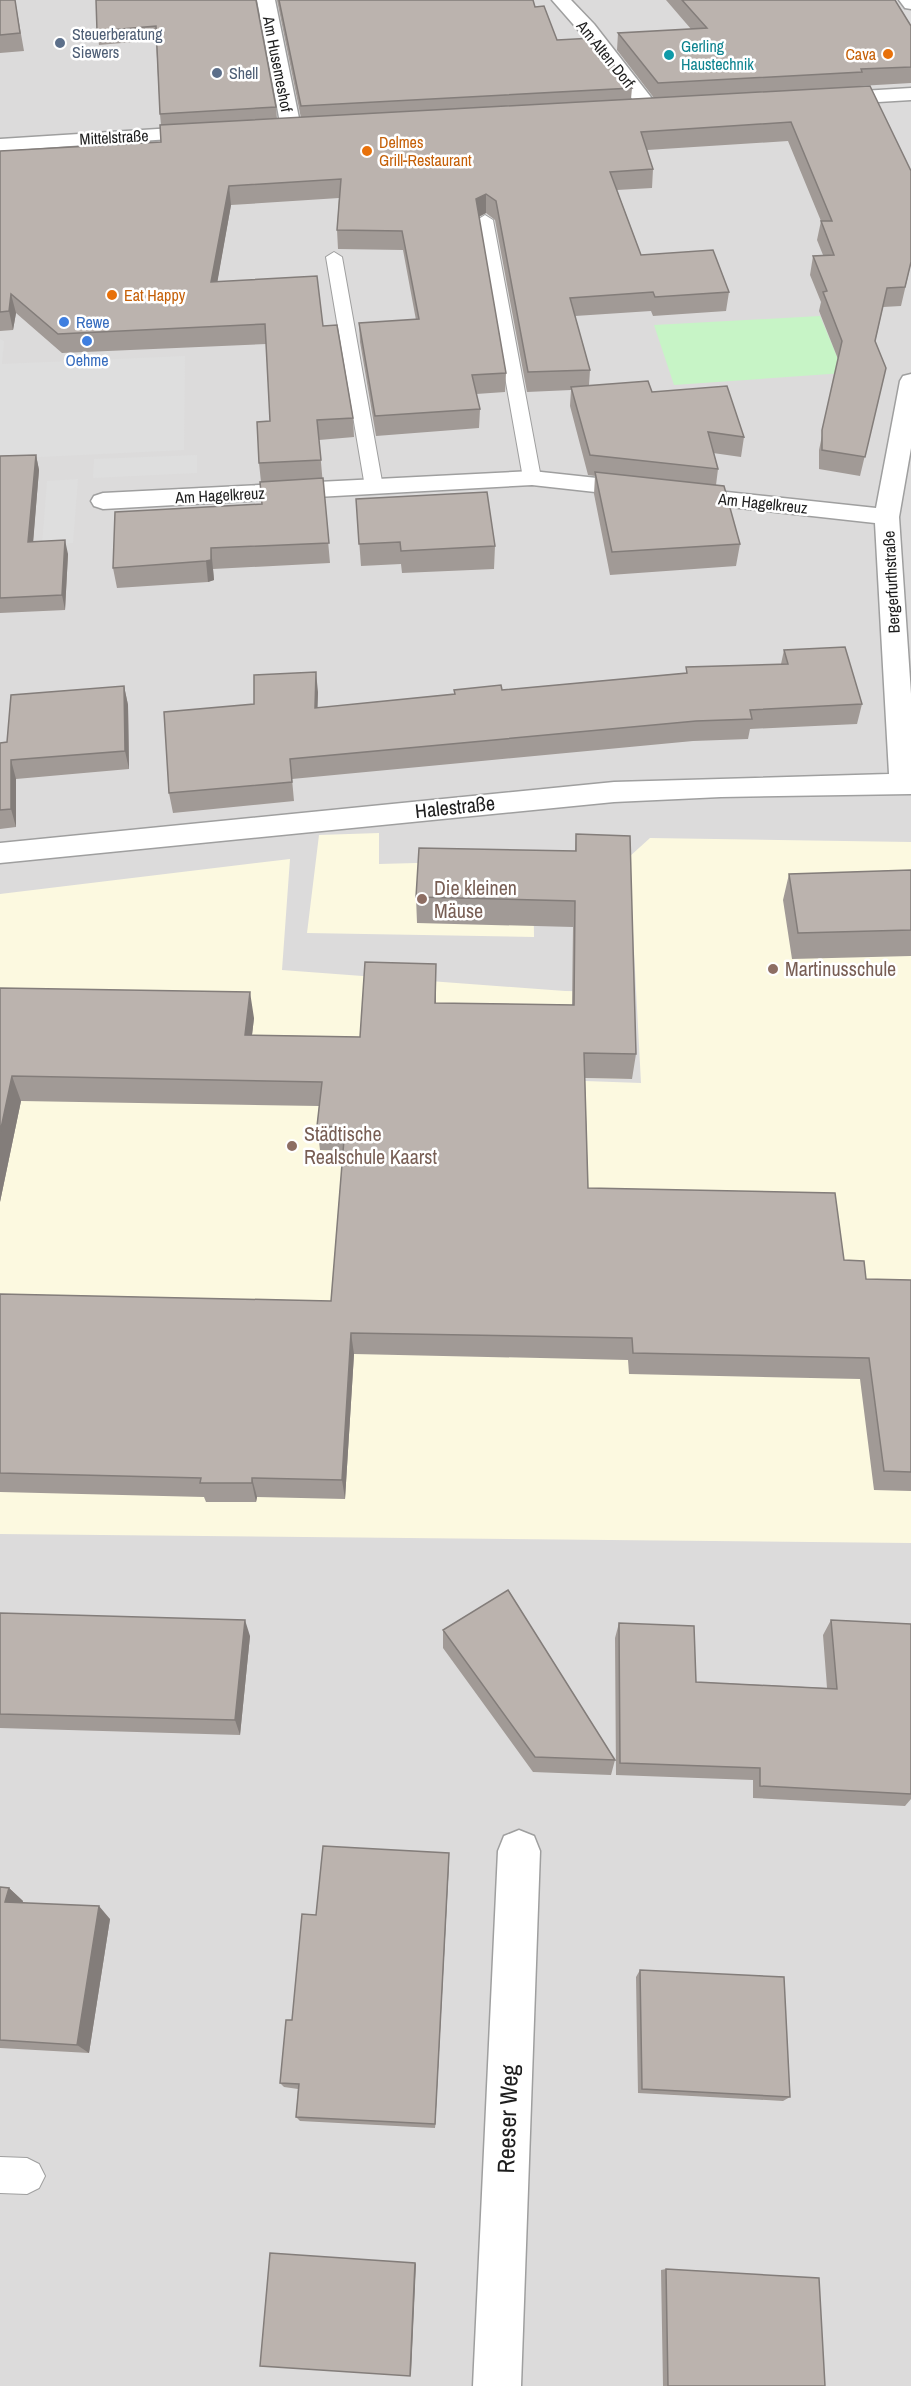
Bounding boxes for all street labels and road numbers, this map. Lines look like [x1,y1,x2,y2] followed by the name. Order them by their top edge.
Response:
[258,13,298,114] street label: Am Husemeshof
[571,15,640,93] street label: Am Alten Dorf
[79,124,149,150] street label: Mittelstraße
[174,482,266,508] street label: Am Hagelkreuz
[716,487,809,519] street label: Am Hagelkreuz
[877,530,905,634] street label: Bergerfurthstraße
[414,789,496,824] street label: Halestraße
[489,2064,525,2174] street label: Reeser Weg

